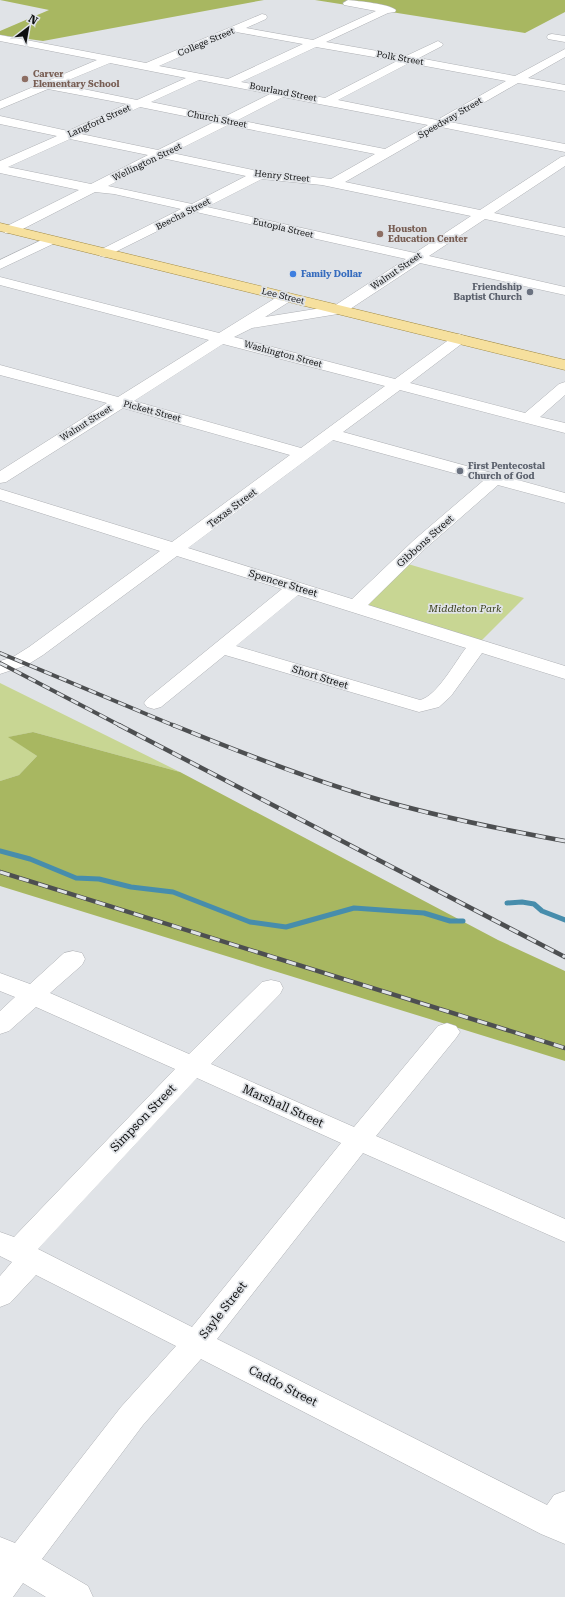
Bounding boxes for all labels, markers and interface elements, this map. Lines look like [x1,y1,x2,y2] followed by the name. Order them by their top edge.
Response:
[8,8,48,48] north arrow
[26,12,40,28] text: N
[176,25,236,58] street label: College Street
[376,49,425,67] street label: Polk Street
[33,69,120,89] place label: Carver Elementary School
[20,74,30,84] marker: Carver Elementary School
[249,81,318,104] street label: Bourland Street
[416,95,484,140] street label: Speedway Street
[66,102,133,139] street label: Langford Street
[186,108,248,130] street label: Church Street
[111,141,184,183] street label: Wellington Street
[254,168,311,184] street label: Henry Street
[154,196,213,232] street label: Beecha Street
[252,216,315,240] street label: Eutopia Street
[388,224,468,244] place label: Houston Education Center
[375,229,385,239] marker: Houston Education Center
[369,250,424,292] street label: Walnut Street
[288,269,298,279] marker: Family Dollar
[301,269,362,279] place label: Family Dollar
[453,282,522,302] place label: Friendship Baptist Church
[261,286,306,306] street label: Lee Street
[525,287,535,297] marker: Friendship Baptist Church
[243,339,324,369] street label: Washington Street
[122,399,182,424] street label: Pickett Street
[58,403,114,443] street label: Walnut Street
[468,461,545,481] place label: First Pentecostal Church of God
[455,466,465,476] marker: First Pentecostal Church of God
[205,486,259,530] street label: Texas Street
[394,513,456,569] street label: Gibbons Street
[247,567,319,599] street label: Spencer Street
[428,603,502,614] park label: Middleton Park
[291,663,350,691] street label: Short Street
[107,1081,179,1155] street label: Simpson Street
[240,1082,326,1130] street label: Marshall Street
[196,1278,250,1341] street label: Sayle Street
[246,1363,320,1410] street label: Caddo Street

